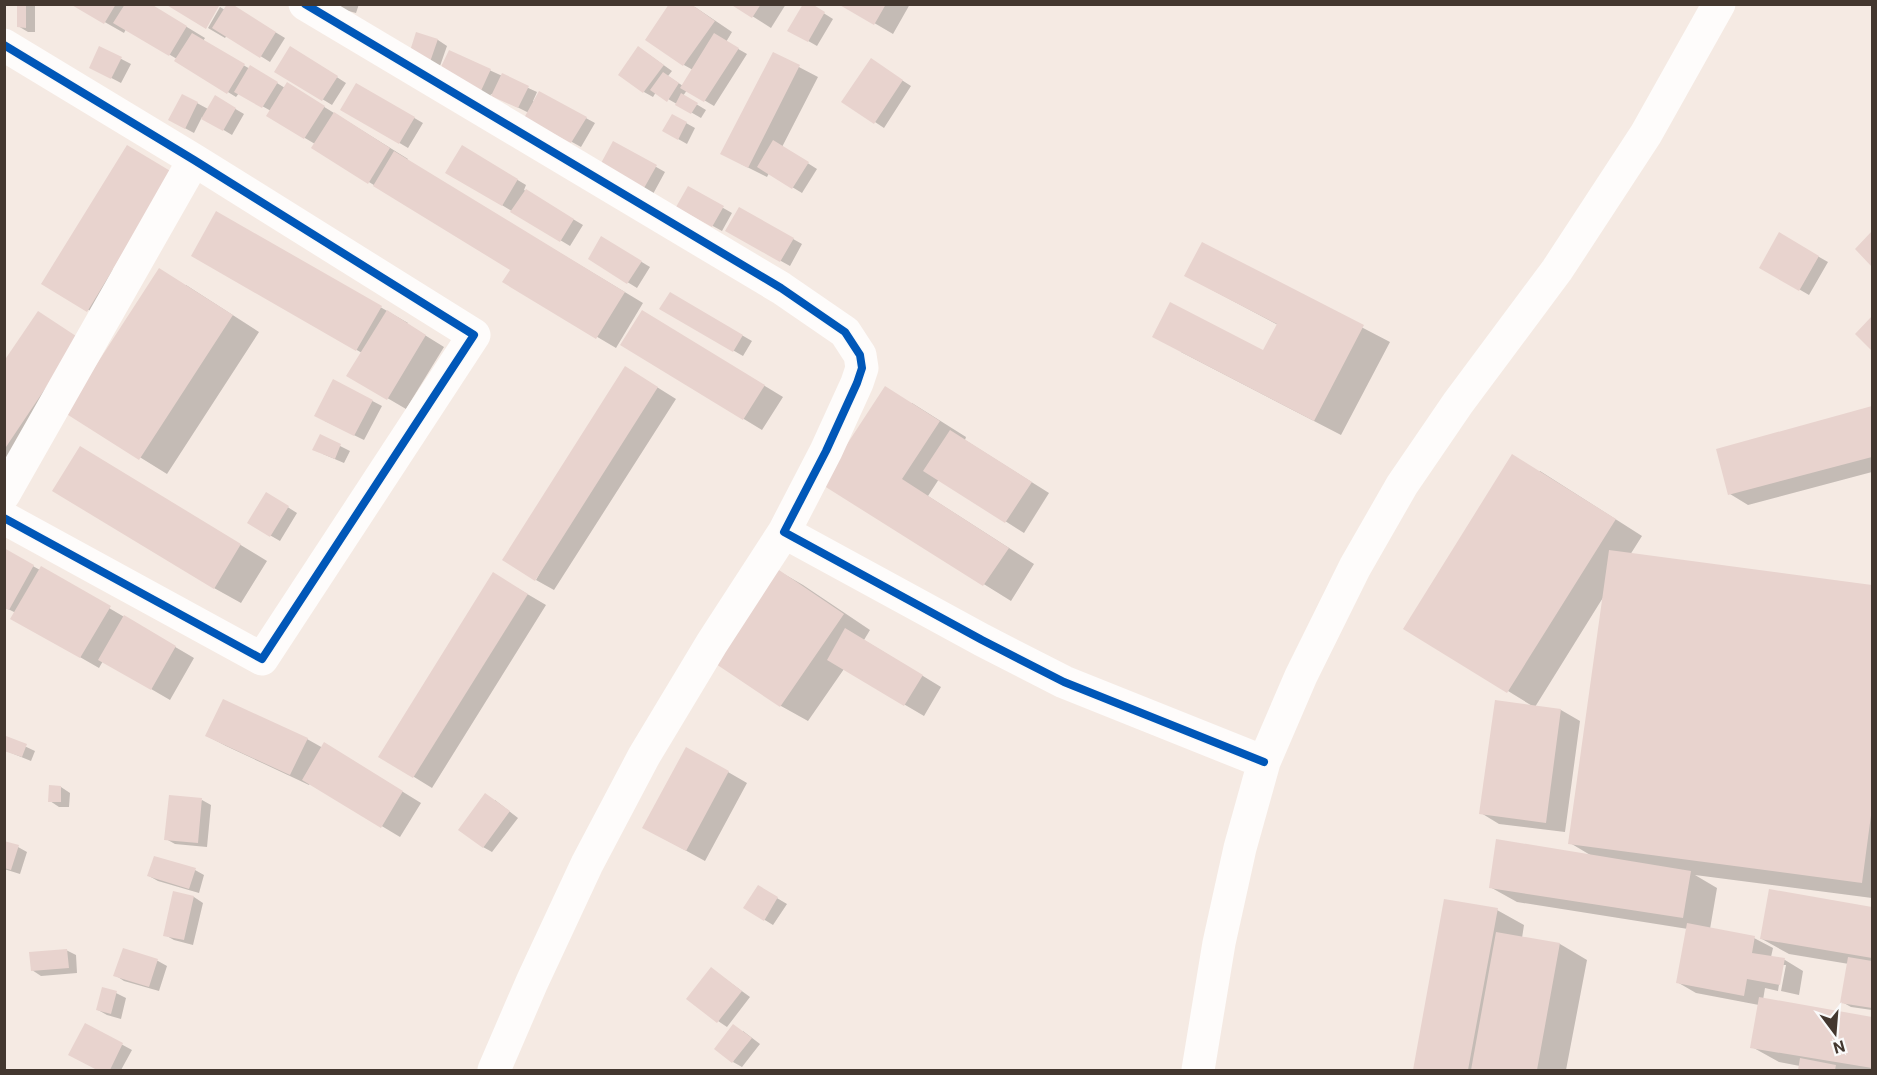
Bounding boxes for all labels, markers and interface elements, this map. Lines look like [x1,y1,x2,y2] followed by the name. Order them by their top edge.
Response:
[1805,1003,1865,1063] north arrow
[1831,1036,1847,1058] text: N

